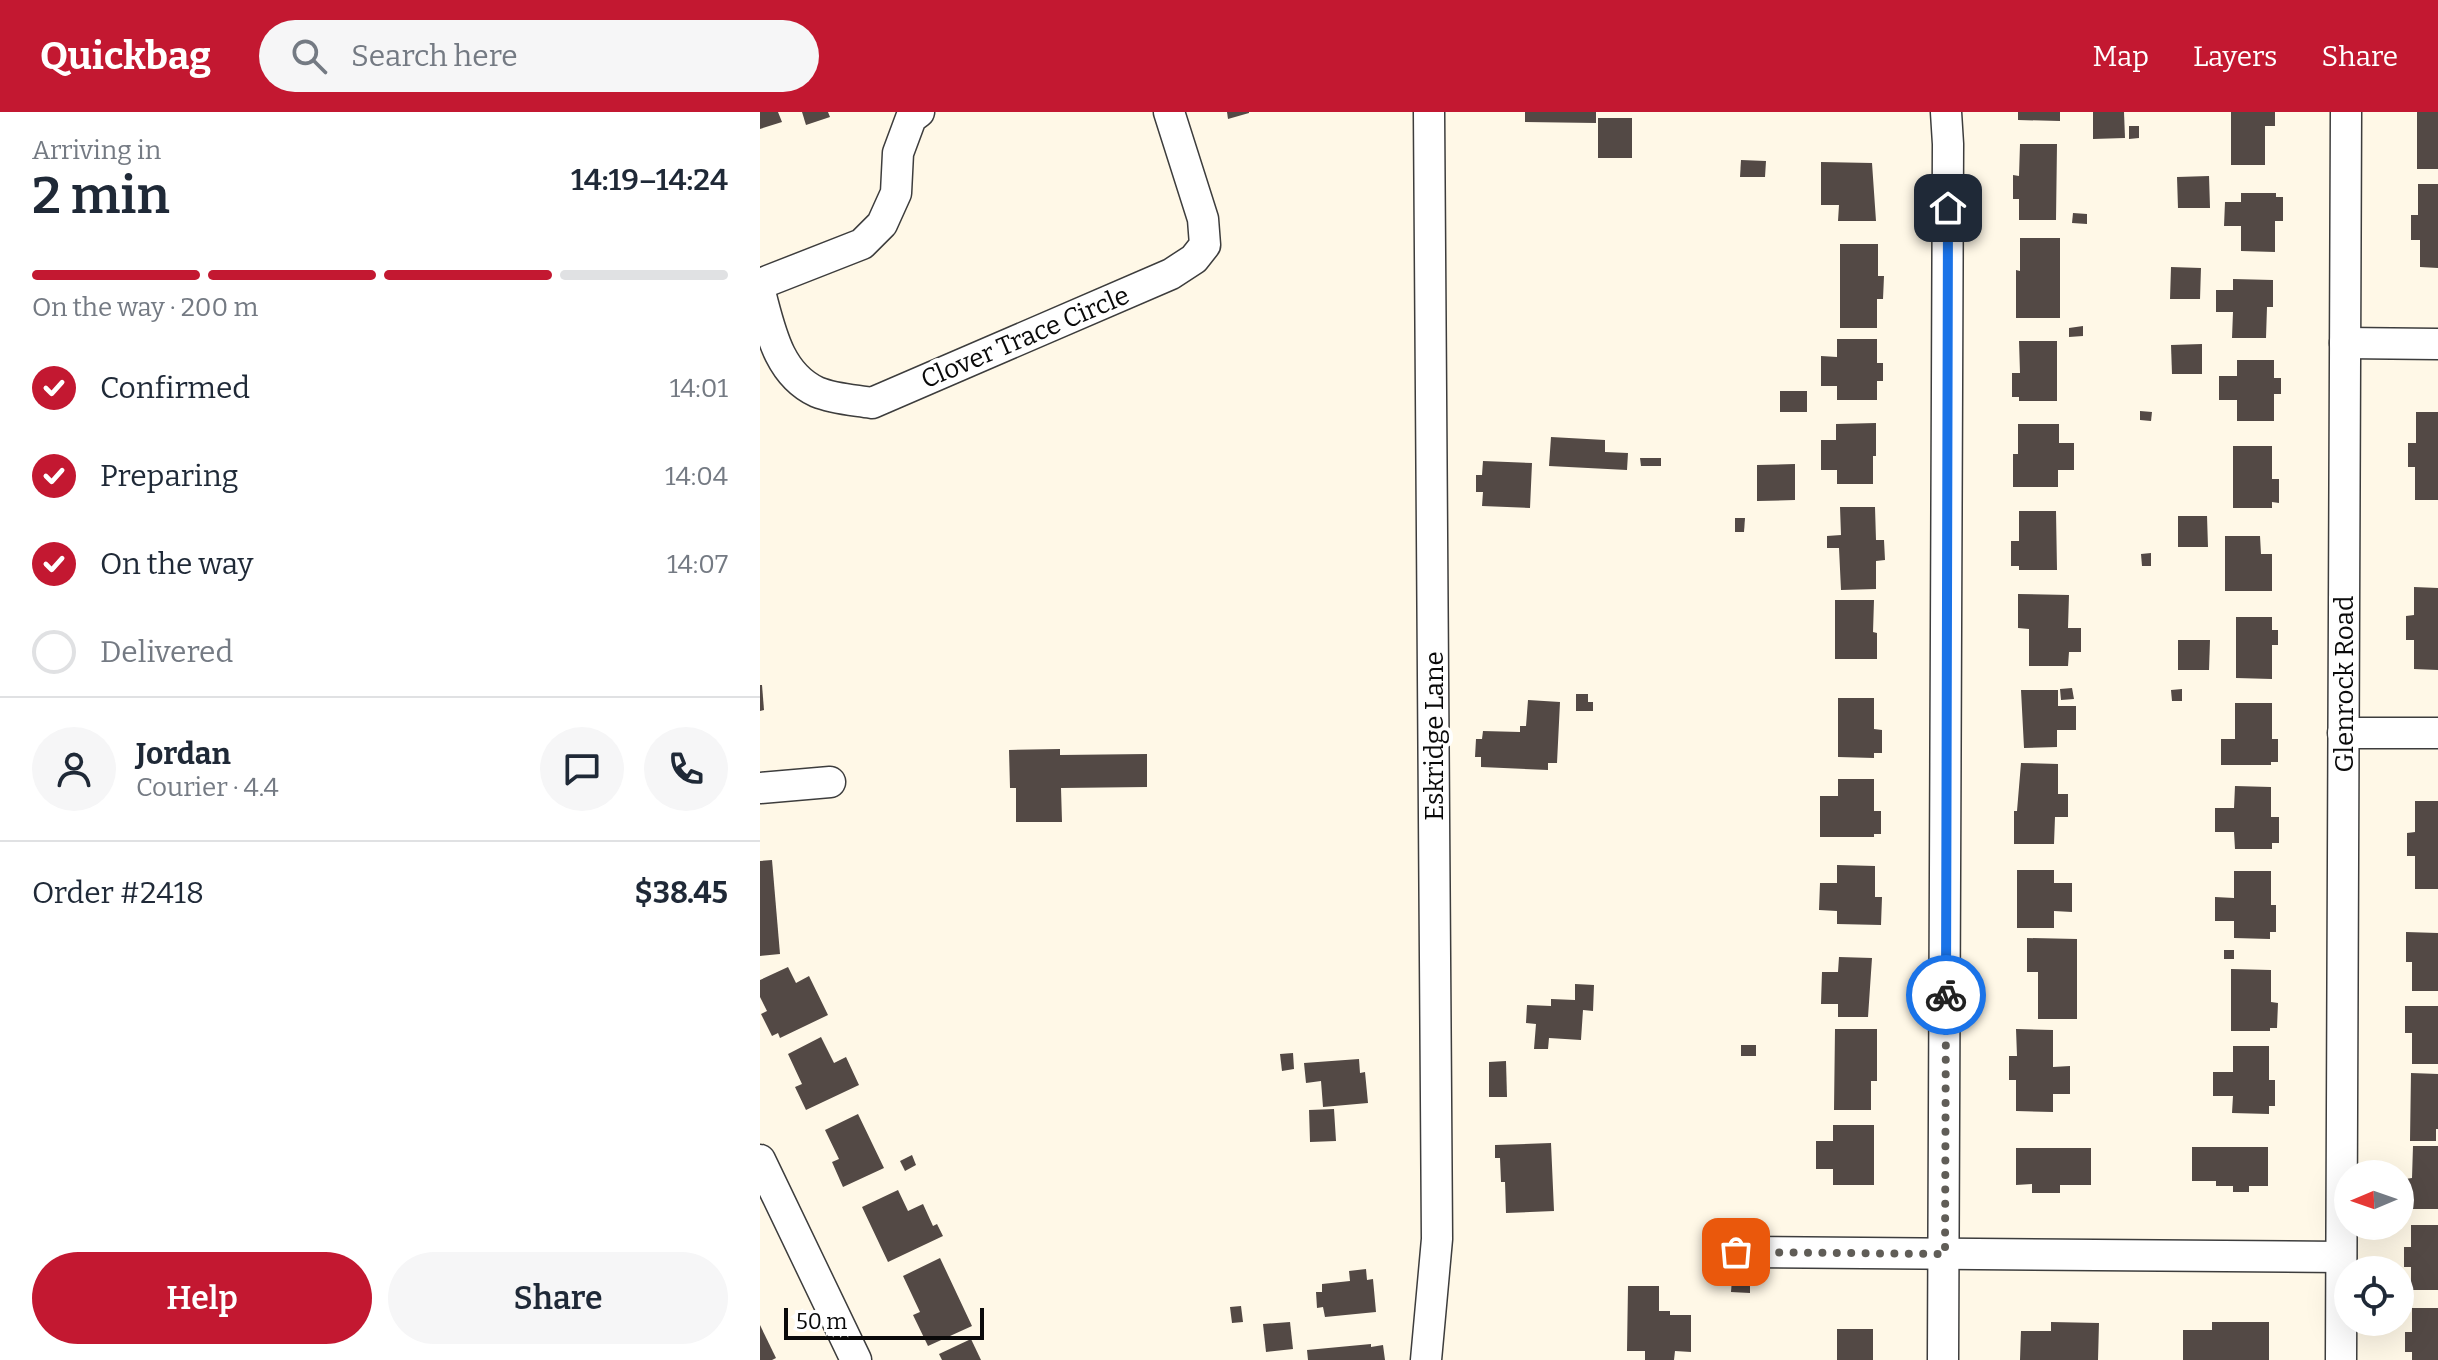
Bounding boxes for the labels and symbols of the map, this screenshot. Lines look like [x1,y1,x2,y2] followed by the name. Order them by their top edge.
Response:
[1914,174,1982,242] pin
[916,280,1134,395] street label: Clover Trace Circle
[2329,596,2360,772] street label: Glenrock Road
[1419,651,1450,821] street label: Eskridge Lane
[1906,955,1986,1035] courier
[2334,1160,2414,1240] north arrow
[1702,1218,1770,1286] pin
[784,1304,984,1340] scale bar

